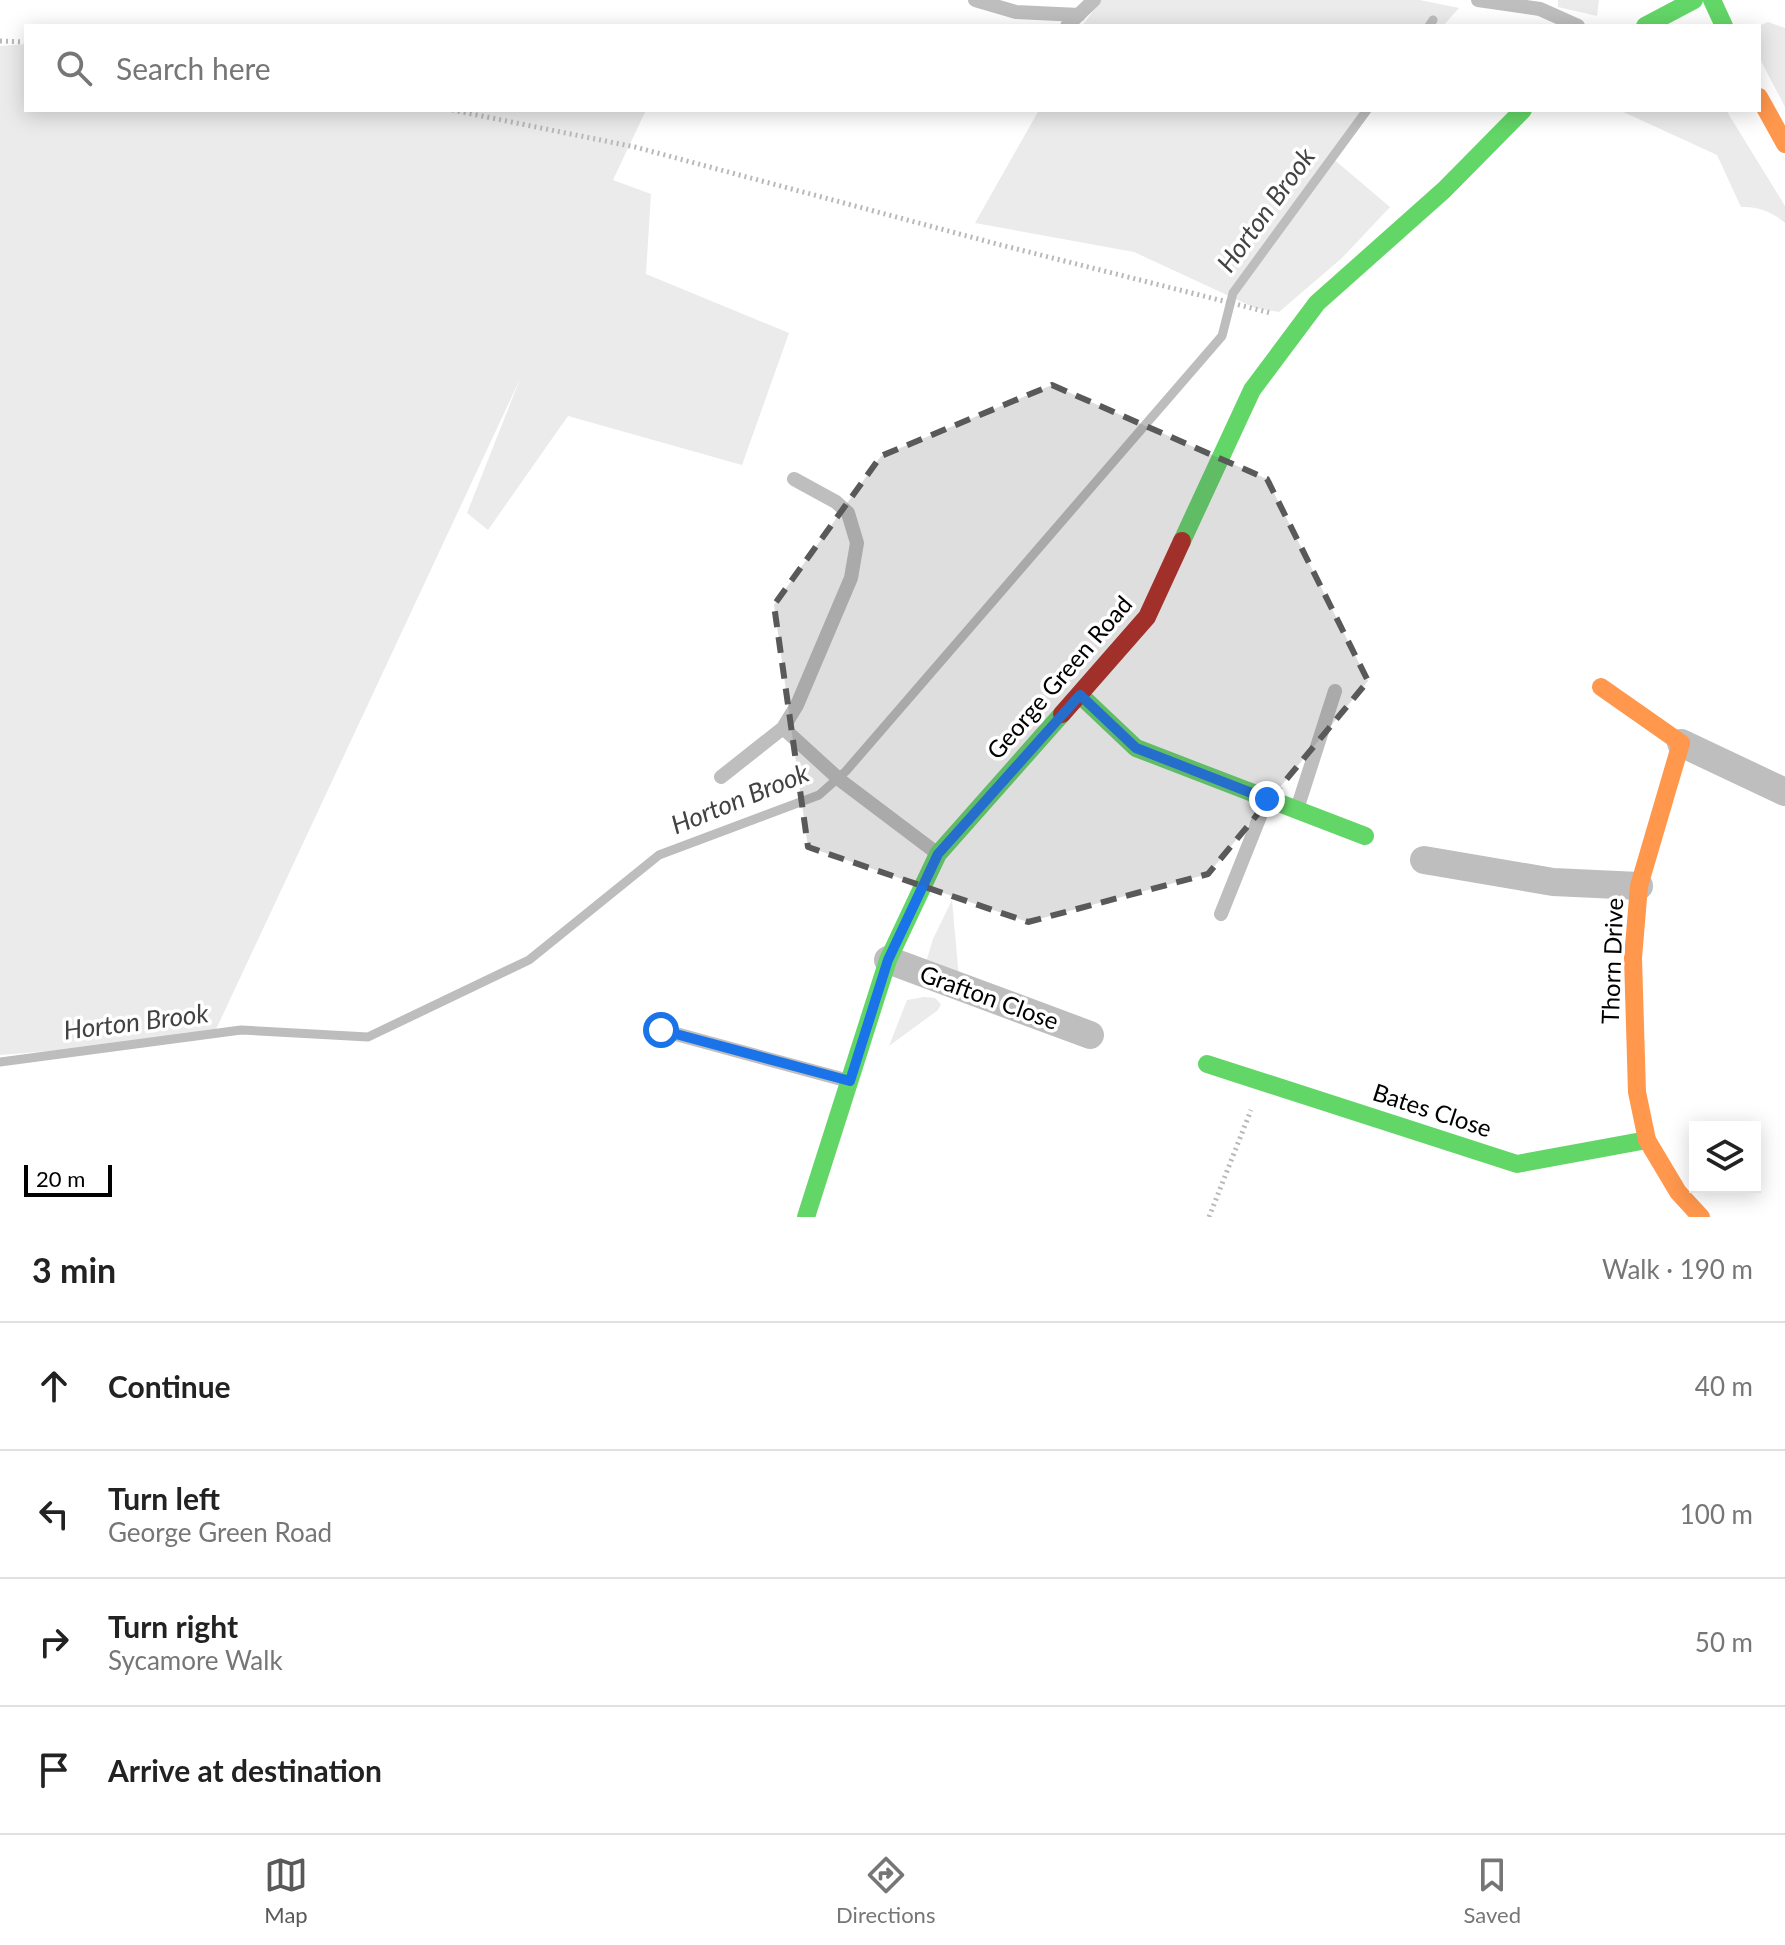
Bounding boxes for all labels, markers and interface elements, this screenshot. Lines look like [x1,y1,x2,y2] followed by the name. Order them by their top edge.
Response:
[24,24,1761,112] search box
[52,46,96,90] icon: search
[116,50,271,86] text: Search here
[1209,140,1321,278] water label: Horton Brook
[980,589,1138,765] street label: George Green Road
[666,756,814,840] water label: Horton Brook
[1249,781,1285,817] route end
[1595,897,1628,1025] street label: Thorn Drive
[916,958,1063,1035] street label: Grafton Close
[62,996,211,1046] water label: Horton Brook
[643,1012,679,1048] route start
[1369,1077,1496,1142] street label: Bates Close
[1689,1121,1761,1193] map controls
[1689,1121,1761,1193] button: layers
[24,1161,112,1197] scale bar
[36,1165,85,1192] text: 20 m
[32,1249,116,1290] text: 3 min
[1602,1253,1753,1285] text: Walk · 190 m
[32,1364,76,1408] icon: ahead
[108,1368,231,1404] text: Continue
[1695,1370,1753,1402] text: 40 m
[108,1480,220,1516] text: Turn left
[32,1492,76,1536] icon: left
[1680,1498,1753,1530] text: 100 m
[108,1516,332,1548] text: George Green Road
[108,1608,238,1644] text: Turn right
[32,1620,76,1664] icon: right
[1695,1626,1753,1658] text: 50 m
[108,1644,283,1676] text: Sycamore Walk
[32,1748,76,1792] icon: arrive
[108,1752,382,1788] text: Arrive at destination
[264,1853,308,1928] tab: Map
[836,1853,935,1928] tab: Directions
[1463,1853,1521,1928] tab: Saved

